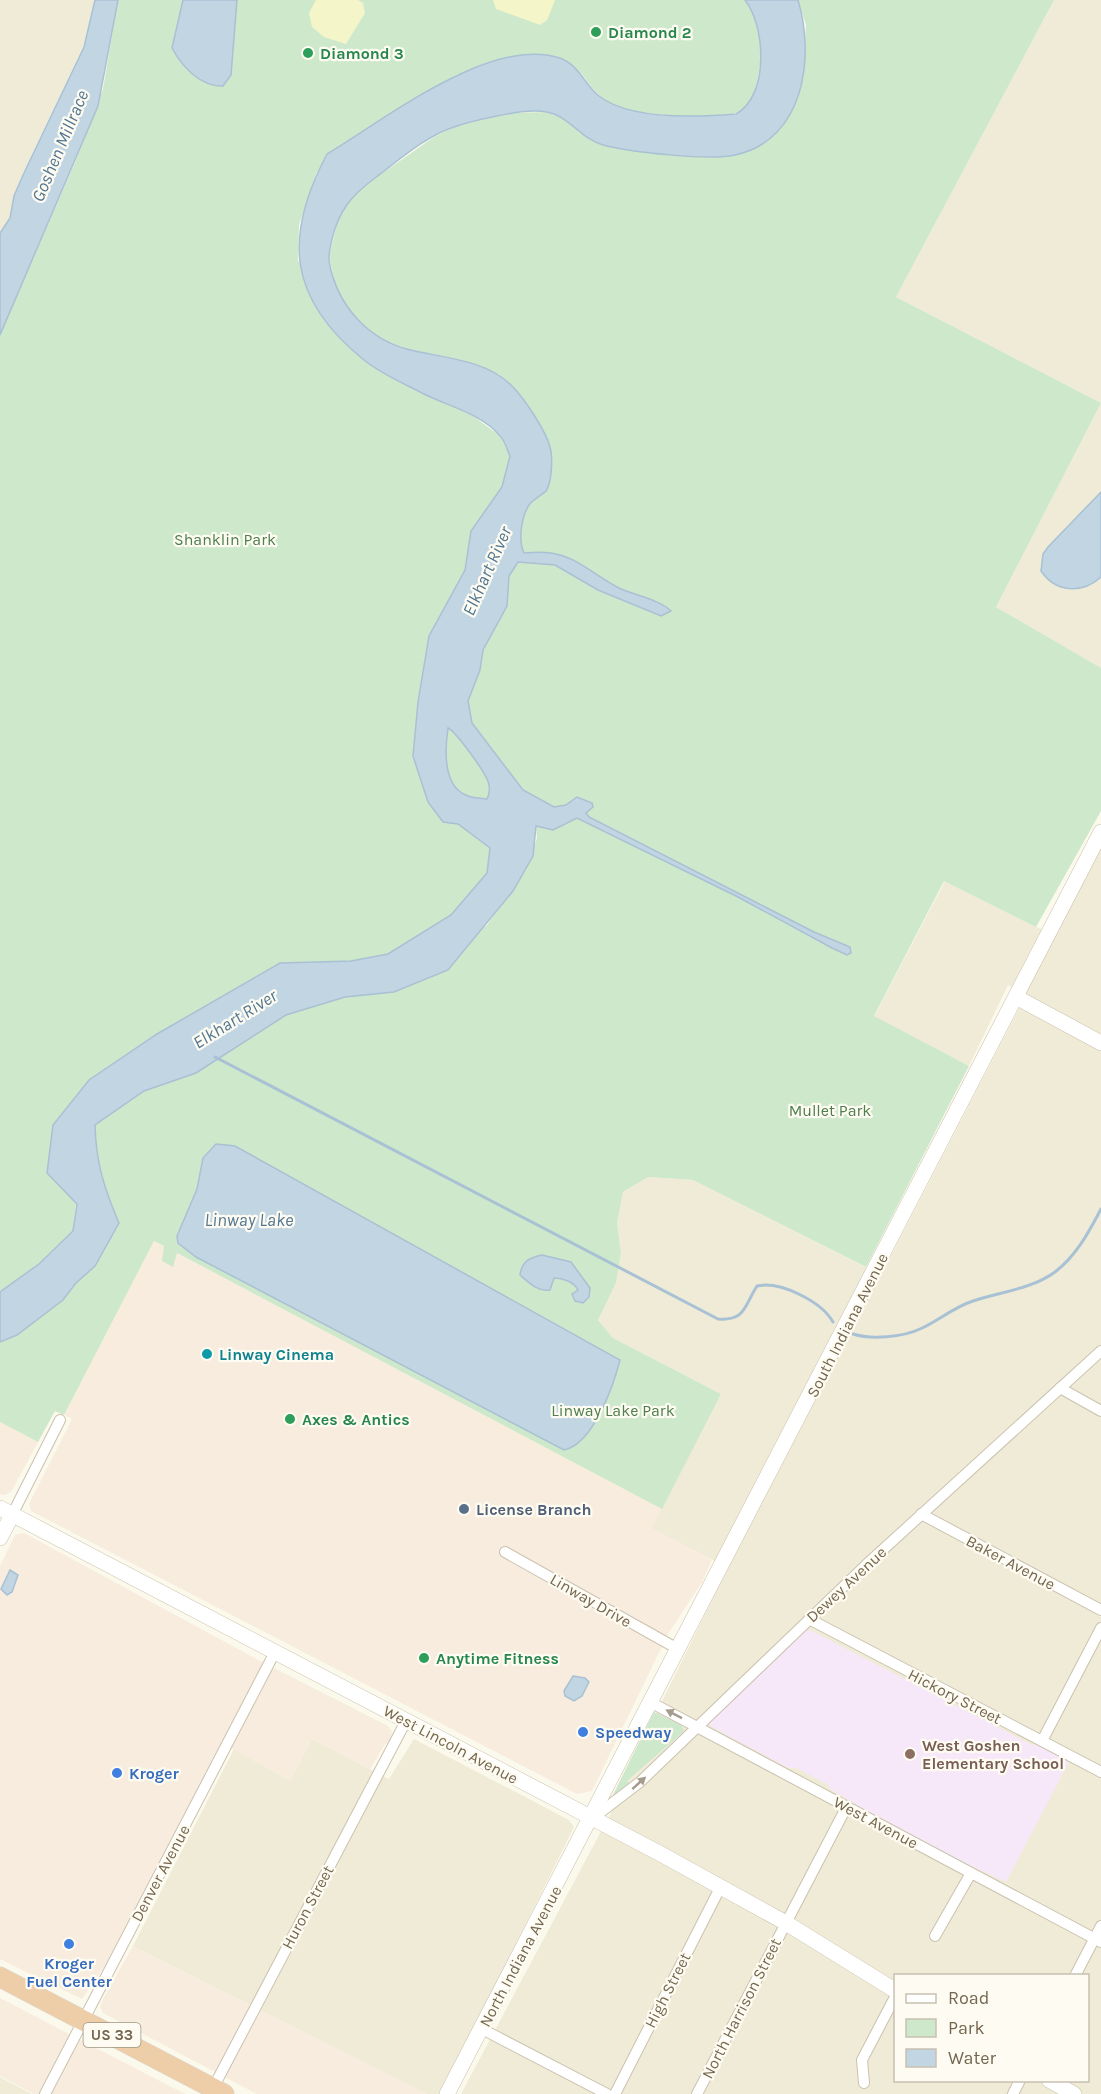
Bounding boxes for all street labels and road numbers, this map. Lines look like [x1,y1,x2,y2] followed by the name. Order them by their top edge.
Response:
[803,1250,892,1401] street label: South Indiana Avenue
[963,1531,1059,1594] street label: Baker Avenue
[802,1542,890,1626] street label: Dewey Avenue
[547,1569,635,1631] street label: Linway Drive
[905,1665,1005,1728] street label: Hickory Street
[380,1701,521,1788] street label: West Lincoln Avenue
[830,1792,921,1853] street label: West Avenue
[127,1822,194,1925] street label: Denver Avenue
[277,1862,337,1952] street label: Huron Street
[475,1882,566,2030] street label: North Indiana Avenue
[698,1935,785,2082] street label: North Harrison Street
[640,1949,694,2031] street label: High Street
[84,2023,140,2047] road number: US 33

